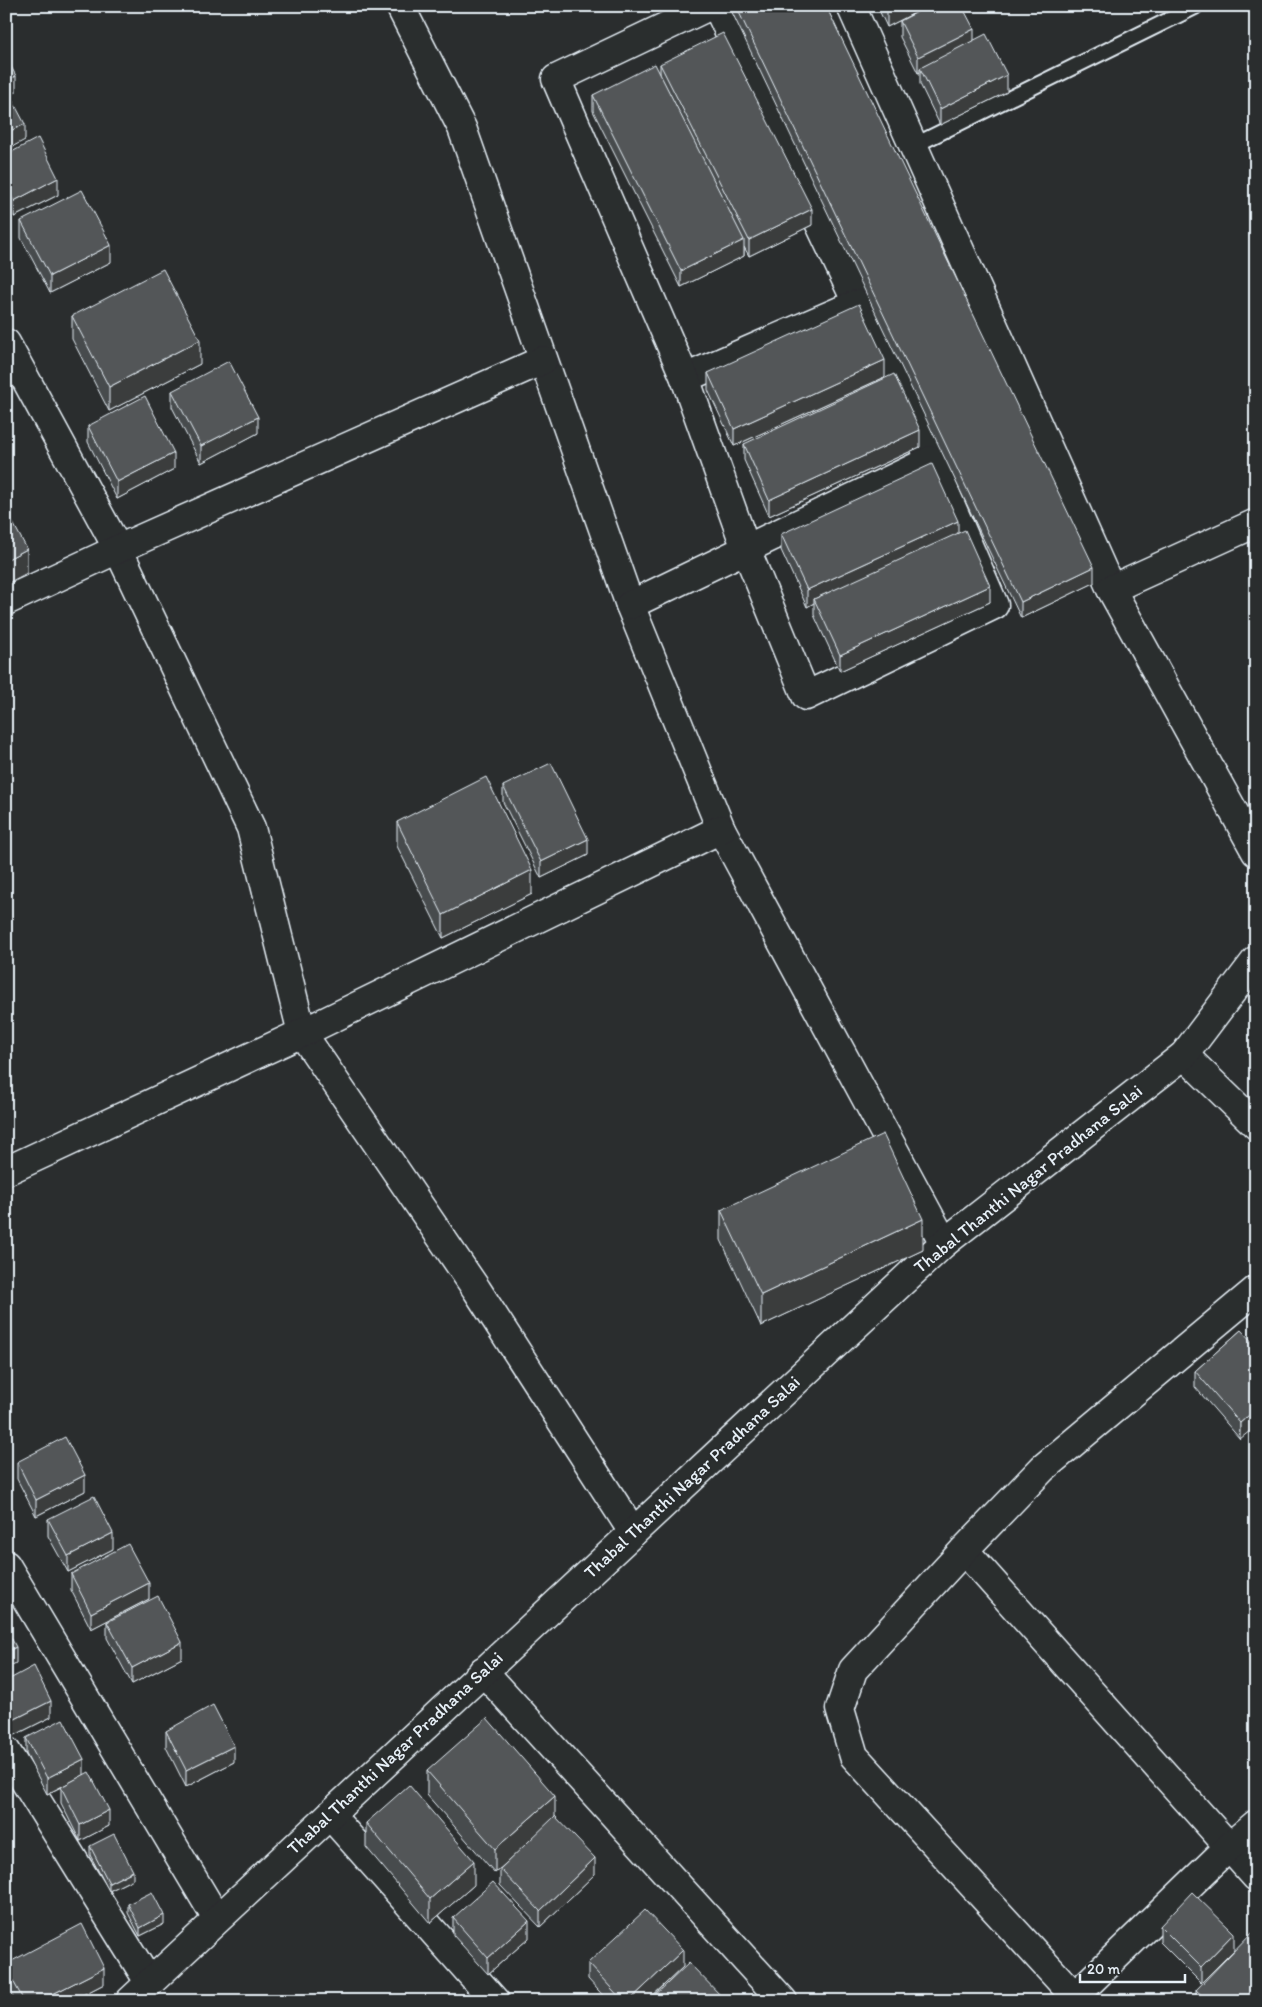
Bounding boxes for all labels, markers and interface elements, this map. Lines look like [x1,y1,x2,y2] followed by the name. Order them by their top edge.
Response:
[909,1080,1147,1278] street label: Thabal Thanthi Nagar Pradhana Salai
[579,1371,805,1583] street label: Thabal Thanthi Nagar Pradhana Salai
[282,1647,508,1859] street label: Thabal Thanthi Nagar Pradhana Salai
[1080,1952,1184,1984] scale bar
[1087,1960,1121,1978] text: 20 m

